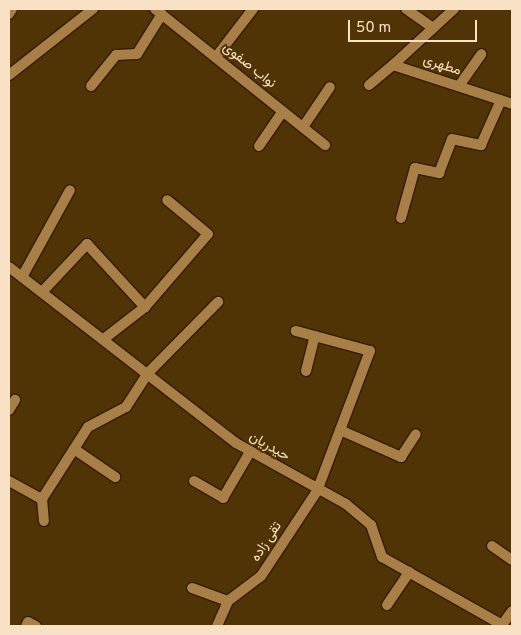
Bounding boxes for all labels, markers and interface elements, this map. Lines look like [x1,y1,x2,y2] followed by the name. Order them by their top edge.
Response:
[351,10,480,42] scale bar
[356,19,391,38] text: 50 m
[219,39,279,93] street label: نواب صفوی
[421,52,463,80] street label: مطهری
[246,429,292,465] street label: حیدریان
[248,519,286,565] street label: تقی زاده

